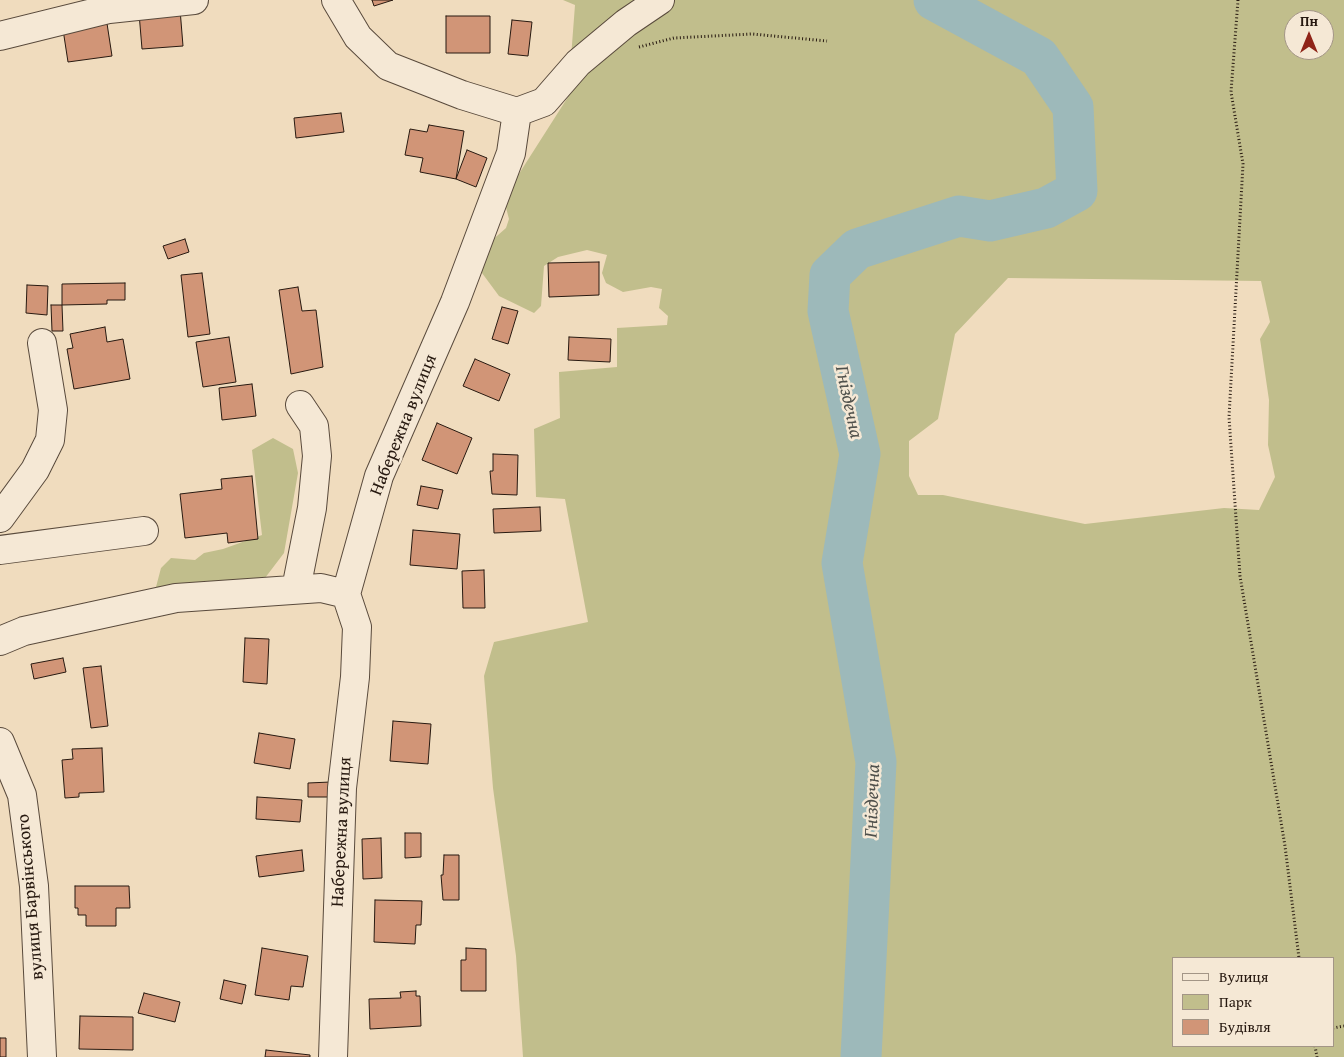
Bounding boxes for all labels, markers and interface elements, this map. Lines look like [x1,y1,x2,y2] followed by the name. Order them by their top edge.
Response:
[1284,10,1334,60] north arrow
[1300,11,1318,31] text: Пн
[366,351,442,499] street label: Набережна вулиця
[829,364,867,440] water label: Гніздечна
[327,756,357,908] street label: Набережна вулиця
[860,764,886,838] water label: Гніздечна
[13,813,49,981] street label: вулиця Барвінського
[1172,957,1334,1047] legend
[1219,966,1268,987] text: Вулиця
[1219,991,1252,1012] text: Парк
[1219,1016,1271,1037] text: Будівля

